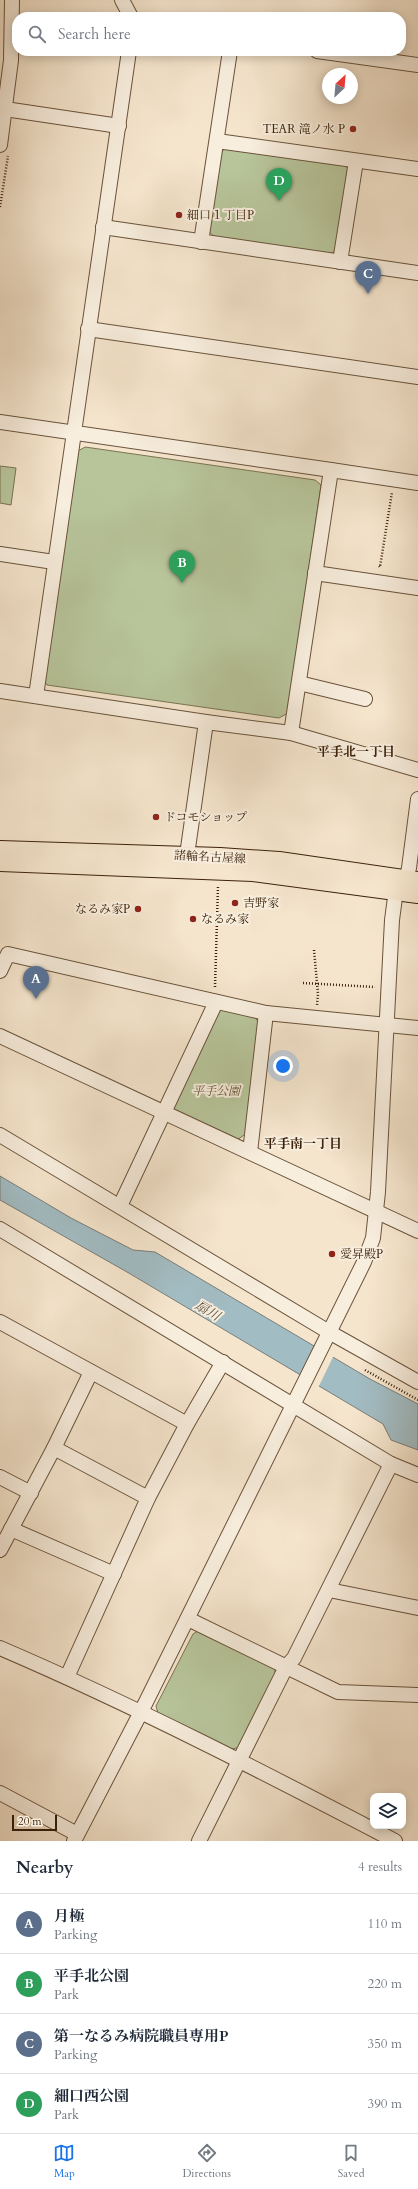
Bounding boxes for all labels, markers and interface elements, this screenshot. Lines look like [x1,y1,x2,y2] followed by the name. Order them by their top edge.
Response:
[12,12,406,56] search box
[26,23,48,45] icon: search
[58,24,131,44] text: Search here
[322,68,358,104] north arrow
[262,121,345,137] place label: TEAR 滝ノ水 P
[348,124,358,134] marker: TEAR 滝ノ水 P
[266,168,292,201] pin: D
[187,207,254,223] place label: 細口１丁目P
[174,210,184,220] marker: 細口１丁目P
[355,261,381,294] pin: C
[169,550,195,583] pin: B
[317,743,395,761] district label: 平手北一丁目
[164,809,247,825] place label: ドコモショップ
[151,812,161,822] marker: ドコモショップ
[174,847,246,867] street label: 諸輪名古屋線
[243,895,279,911] place label: 吉野家
[230,898,240,908] marker: 吉野家
[75,901,130,917] place label: なるみ家P
[133,904,143,914] marker: なるみ家P
[201,911,249,927] place label: なるみ家
[188,914,198,924] marker: なるみ家
[23,966,49,999] pin: A
[273,1056,293,1076] your location
[192,1083,242,1099] park label: 平手公園
[264,1135,342,1153] district label: 平手南一丁目
[340,1246,383,1262] place label: 愛昇殿P
[327,1249,337,1259] marker: 愛昇殿P
[192,1296,225,1326] water label: 扇川
[370,1793,406,1829] map controls
[370,1793,406,1829] button: layers
[12,1813,57,1832] scale bar
[18,1814,42,1829] text: 20 m
[16,1856,73,1879] text: Nearby
[358,1858,402,1876] text: 4 results
[54,1906,84,1926] text: 月極
[24,1915,34,1933] text: A
[368,1915,402,1933] text: 110 m
[54,1926,97,1944] text: Parking
[54,1966,129,1986] text: 平手北公園
[24,1975,34,1993] text: B
[368,1975,402,1993] text: 220 m
[54,1986,79,2004] text: Park
[54,2026,229,2046] text: 第一なるみ病院職員専用P
[24,2035,34,2053] text: C
[368,2035,402,2053] text: 350 m
[54,2046,97,2064] text: Parking
[54,2086,129,2106] text: 細口西公園
[23,2095,35,2113] text: D
[368,2095,402,2113] text: 390 m
[54,2106,79,2124] text: Park
[53,2142,75,2181] tab: Map
[182,2142,231,2181] tab: Directions
[338,2142,365,2181] tab: Saved

